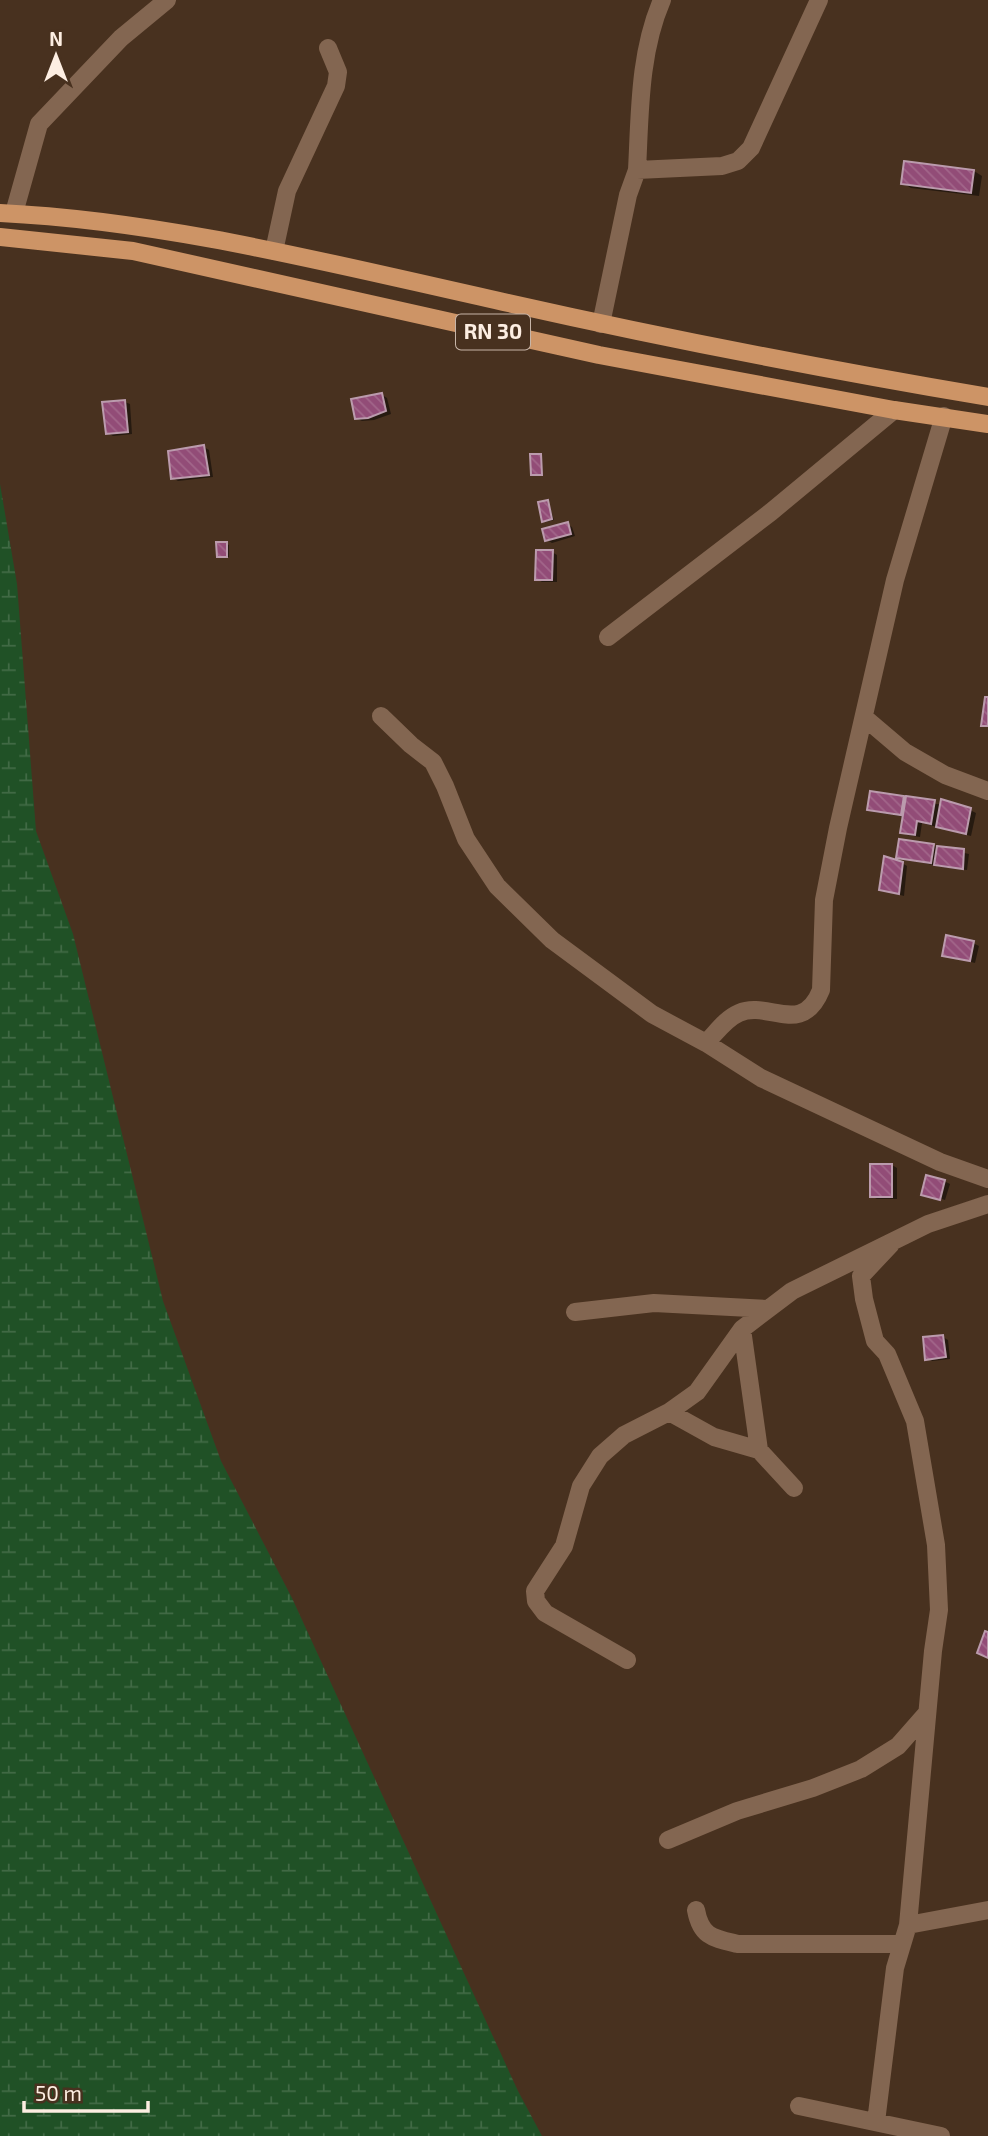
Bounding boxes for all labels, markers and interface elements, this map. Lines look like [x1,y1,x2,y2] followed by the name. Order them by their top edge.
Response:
[21,21,91,91] north arrow
[49,27,63,50] text: N
[456,314,530,350] road number: RN 30
[24,2070,149,2114] scale bar
[35,2080,82,2105] text: 50 m

